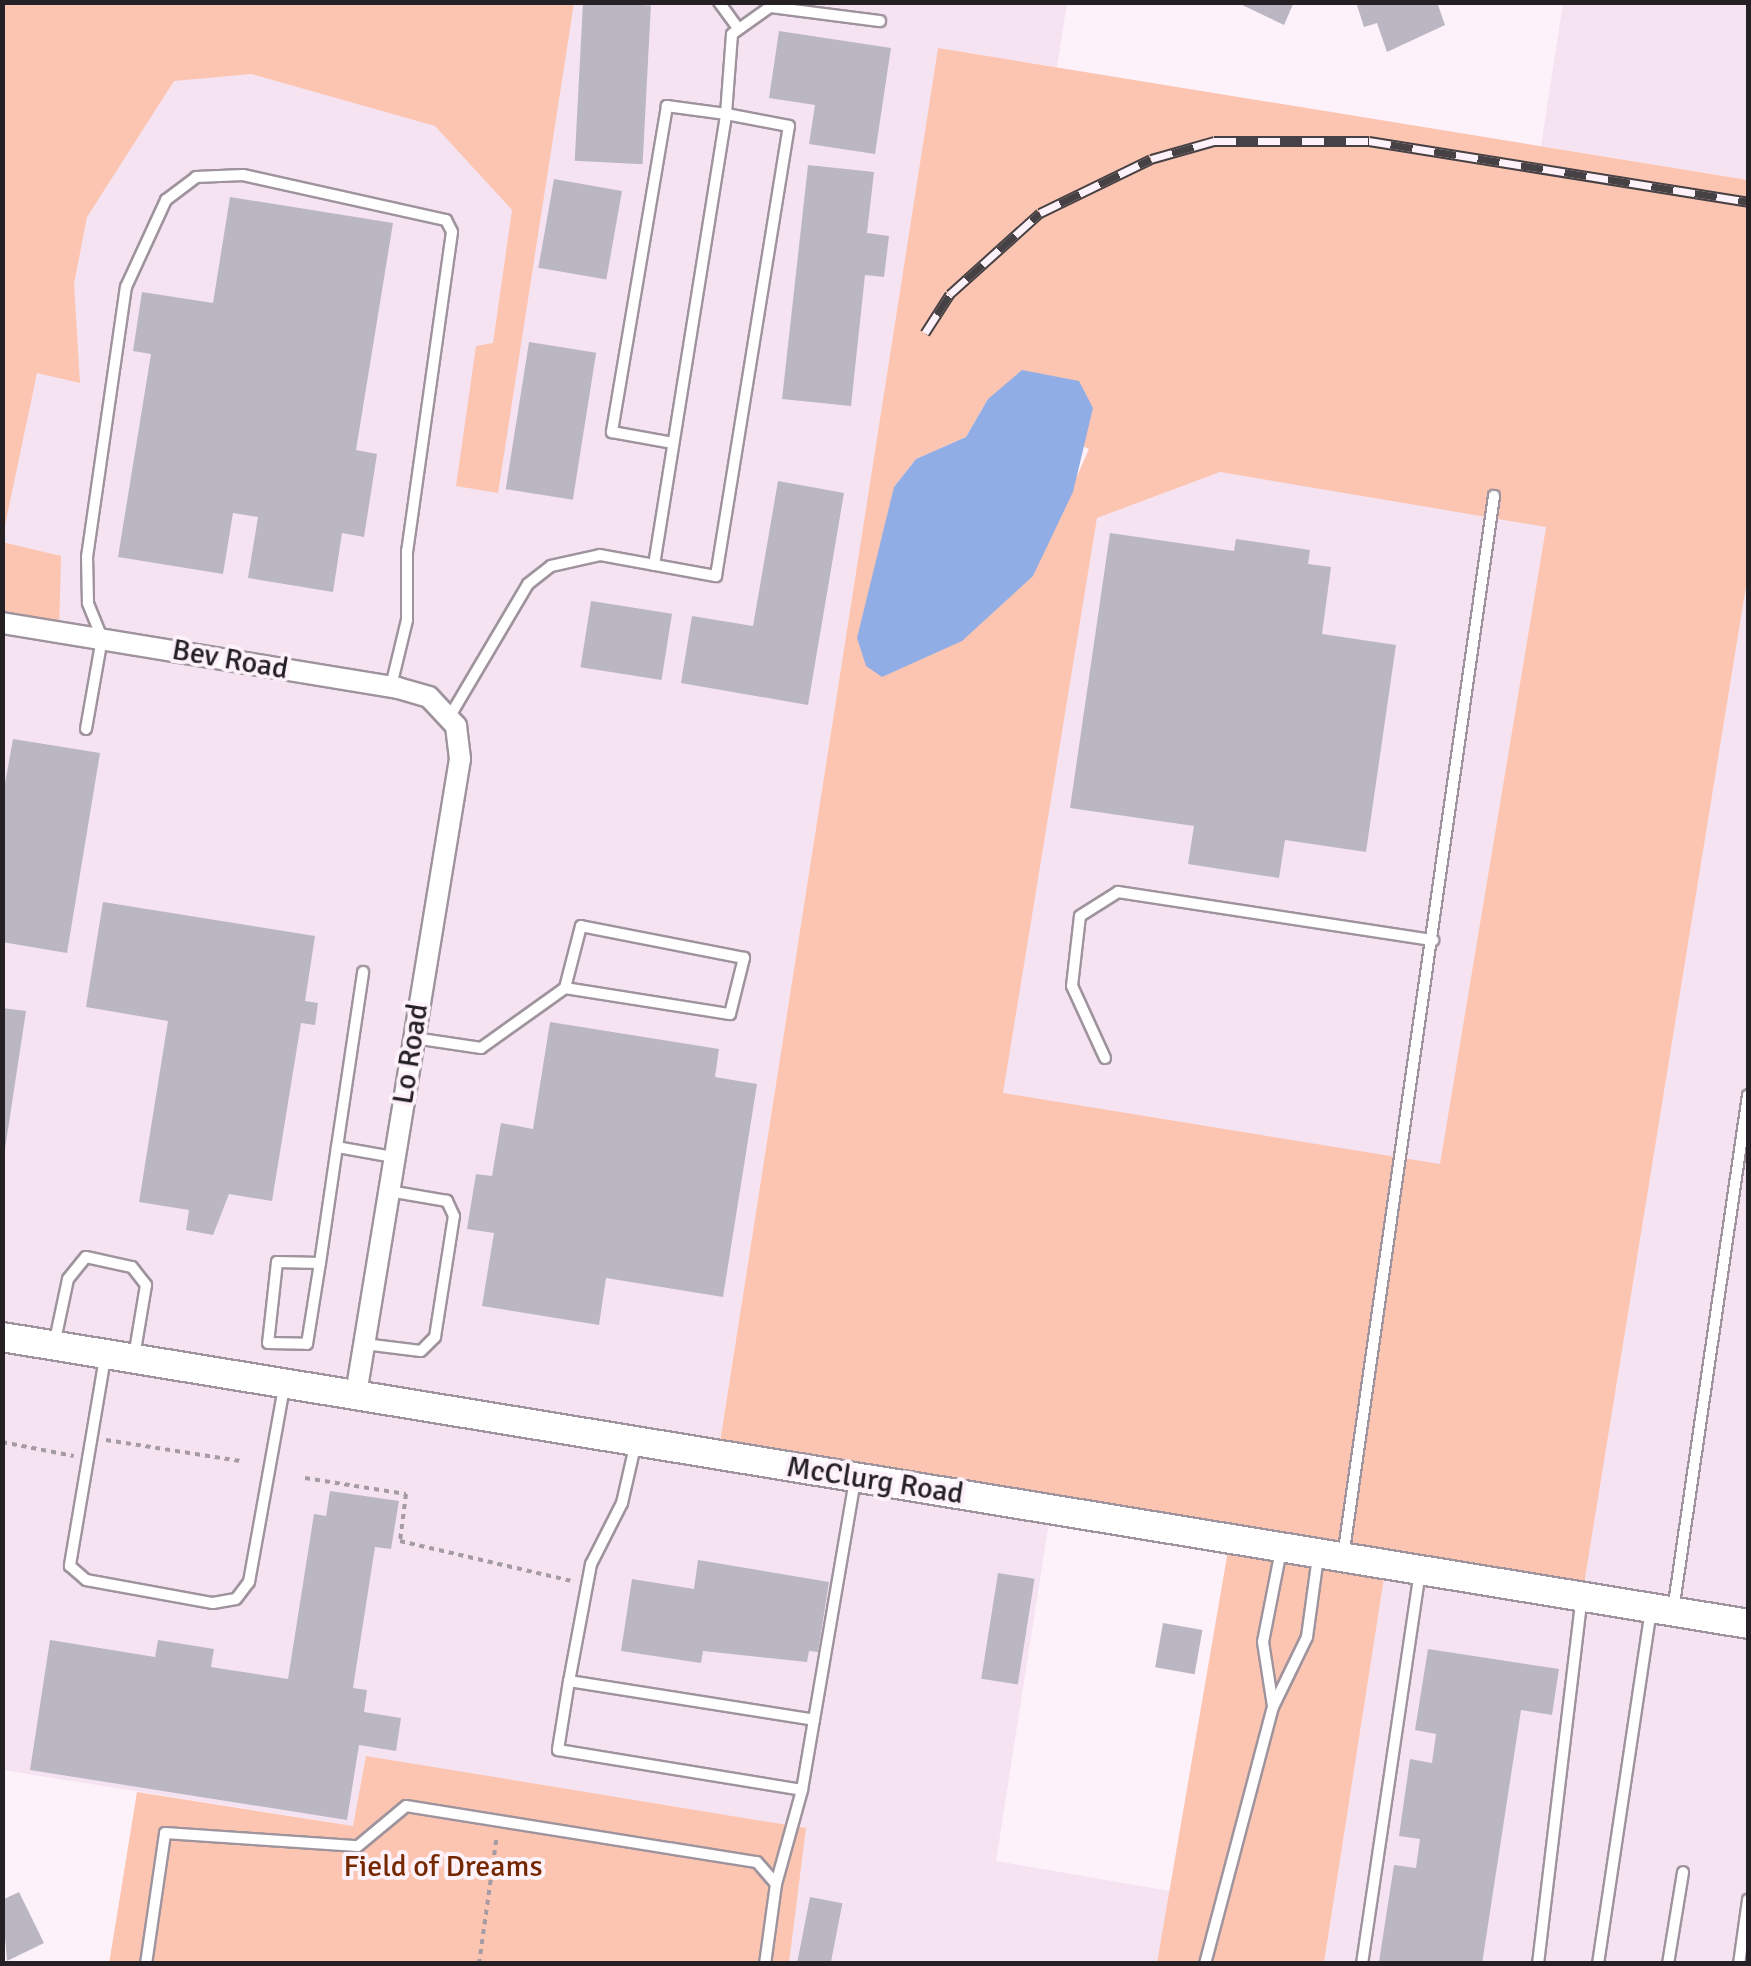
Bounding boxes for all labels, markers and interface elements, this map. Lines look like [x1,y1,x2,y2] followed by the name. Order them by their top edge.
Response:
[169,632,291,688] street label: Bev Road
[385,1001,437,1107] street label: Lo Road
[784,1449,966,1513] street label: McClurg Road
[343,1849,543,1885] park label: Field of Dreams

